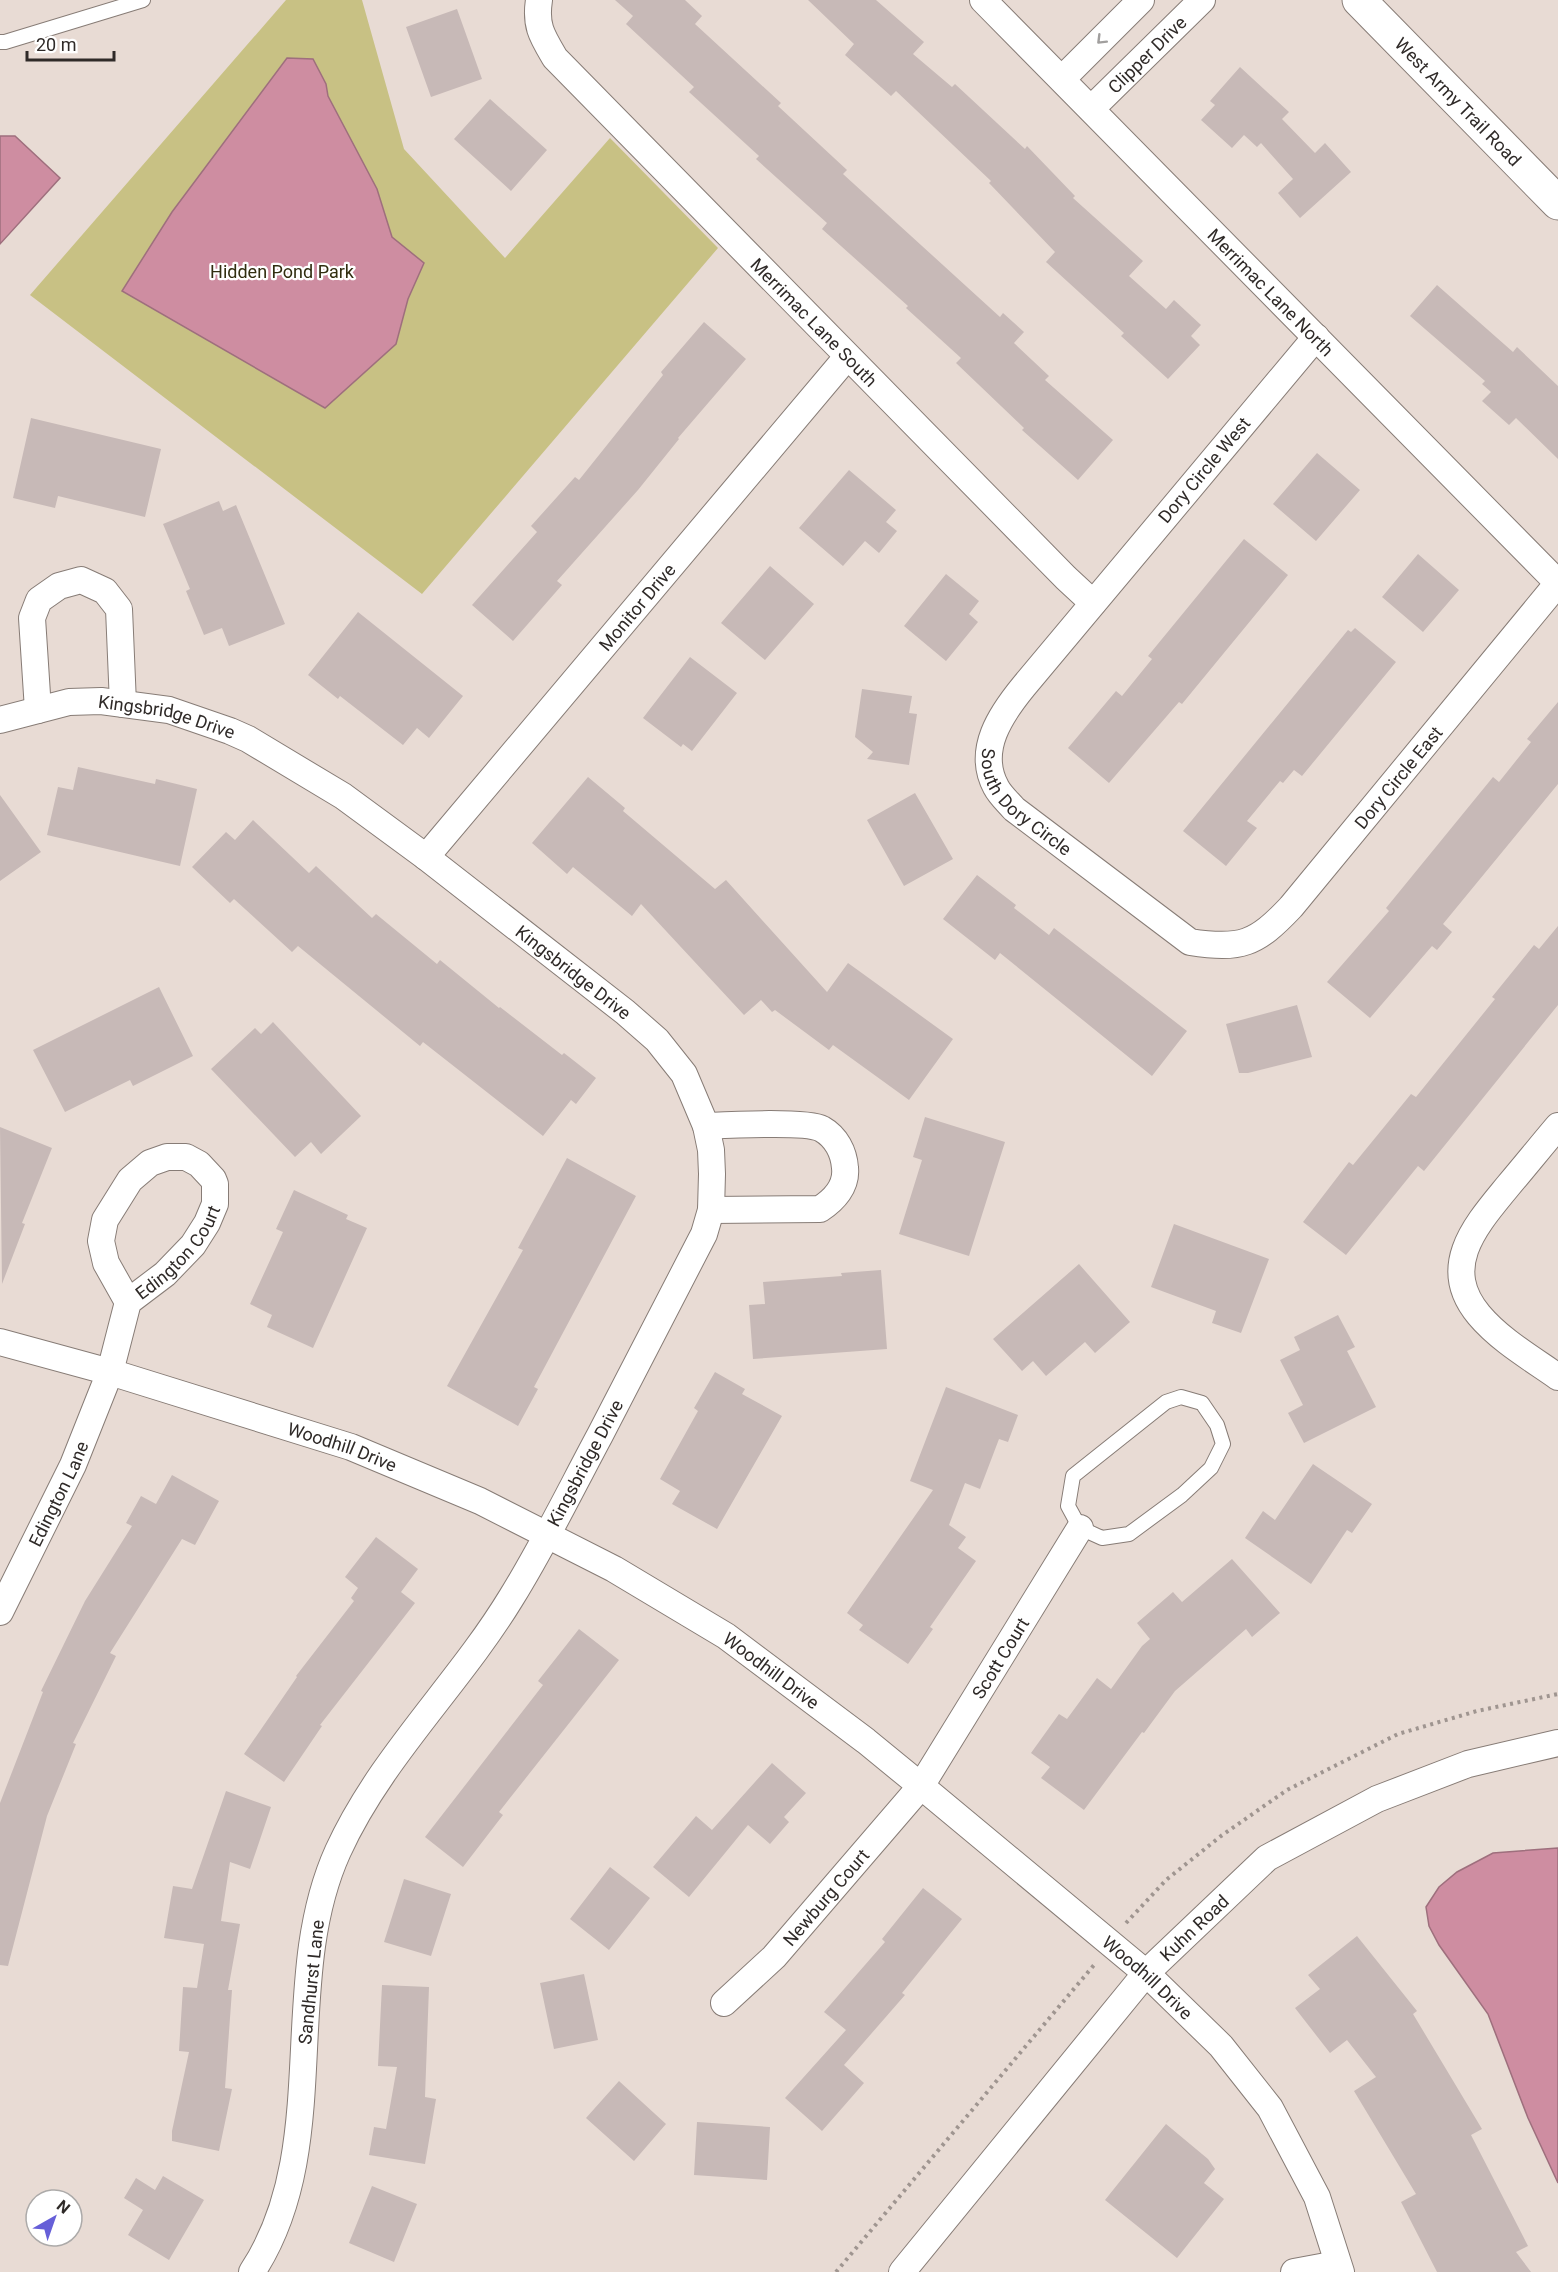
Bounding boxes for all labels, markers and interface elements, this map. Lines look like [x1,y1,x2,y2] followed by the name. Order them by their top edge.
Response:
[1103,11,1190,97] street label: Clipper Drive
[27,24,114,62] scale bar
[1098,32,1109,43] one-way arrow
[1391,33,1526,170] street label: West Army Trail Road
[36,34,76,55] text: 20 m
[1204,224,1338,360] street label: Merrimac Lane North
[747,253,882,390] street label: Merrimac Lane South
[210,261,355,282] park label: Hidden Pond Park
[1154,413,1254,527] street label: Dory Circle West
[594,559,679,655] street label: Monitor Drive
[97,690,238,742] street label: Kingsbridge Drive
[1350,722,1446,833] street label: Dory Circle East
[978,747,1076,859] street label: South Dory Circle
[512,921,636,1023] street label: Kingsbridge Drive
[131,1202,224,1303] street label: Edington Court
[543,1396,627,1530] street label: Kingsbridge Drive
[285,1417,400,1476] street label: Woodhill Drive
[24,1438,92,1550] street label: Edington Lane
[967,1613,1033,1702] street label: Scott Court
[719,1627,824,1713] street label: Woodhill Drive
[778,1844,873,1950] street label: Newburg Court
[1155,1890,1233,1965] street label: Kuhn Road
[294,1919,328,2045] street label: Sandhurst Lane
[1099,1931,1197,2023] street label: Woodhill Drive
[24,2188,84,2248] north arrow
[53,2196,74,2218] text: N

